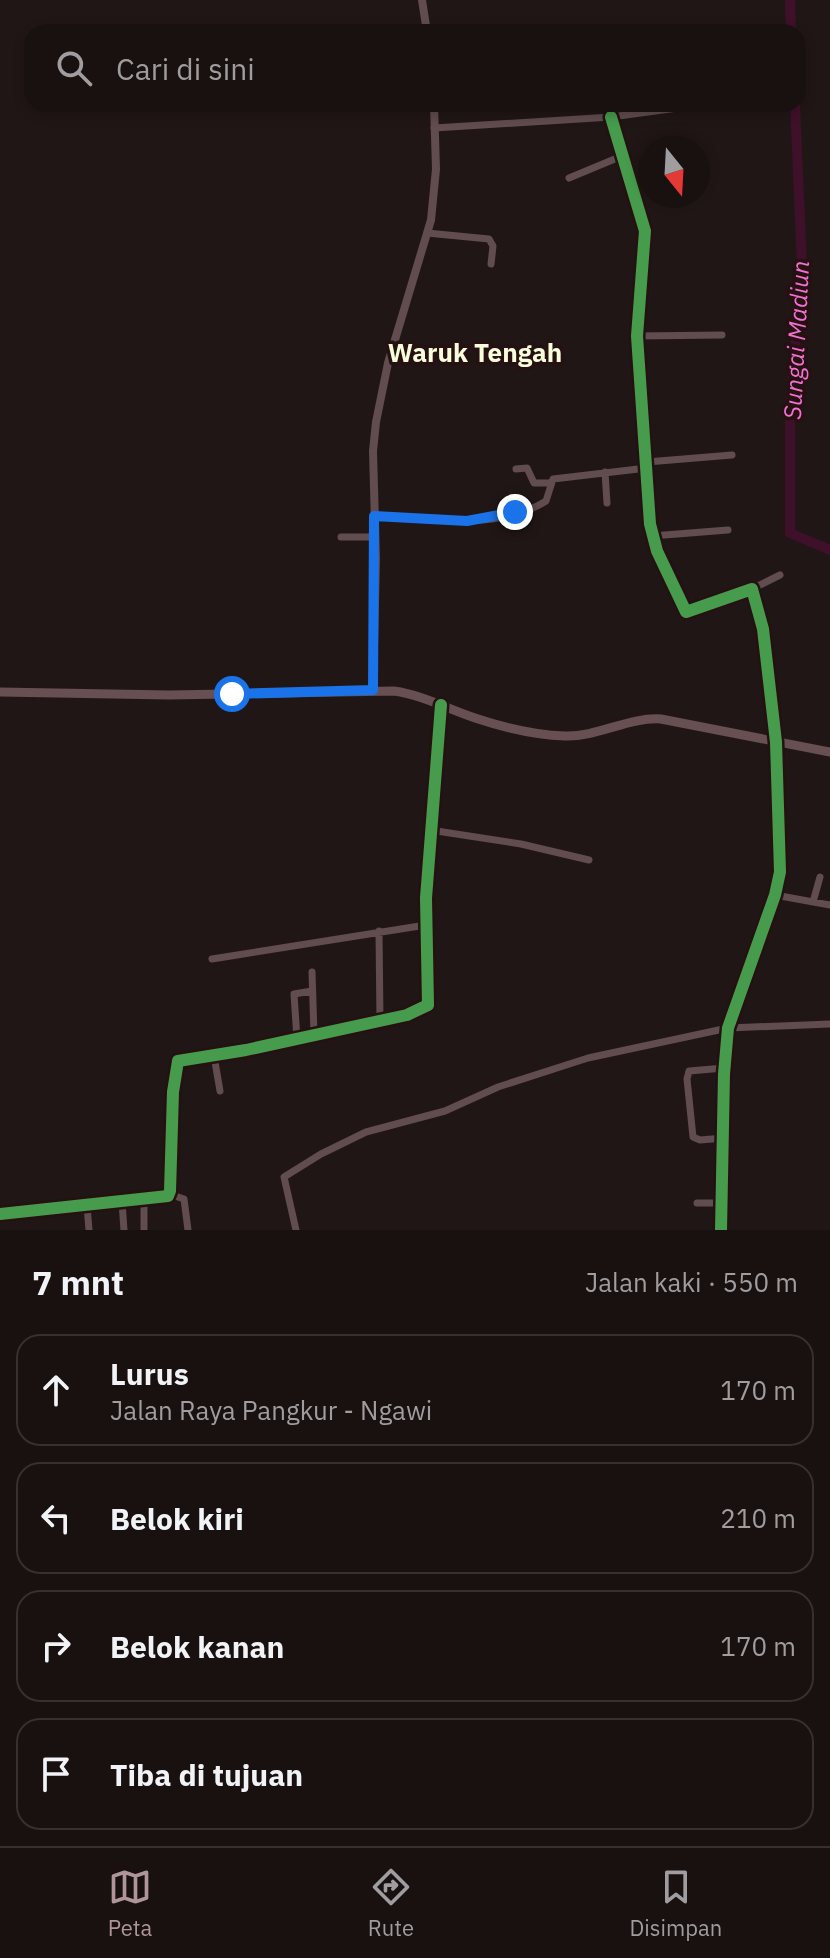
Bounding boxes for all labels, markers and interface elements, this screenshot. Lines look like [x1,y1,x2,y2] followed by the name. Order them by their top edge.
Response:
[24,24,806,112] search box
[52,46,96,90] icon: search
[116,49,255,88] text: Cari di sini
[638,136,710,208] north arrow
[776,260,816,420] water label: Sungai Madiun
[388,335,562,369] district label: Waruk Tengah
[497,494,533,530] route end
[214,676,250,712] route start
[32,1260,124,1304] text: 7 mnt
[585,1265,798,1299] text: Jalan kaki · 550 m
[110,1354,189,1393] text: Lurus
[34,1368,78,1412] icon: ahead
[720,1373,796,1407] text: 170 m
[110,1393,432,1427] text: Jalan Raya Pangkur - Ngawi
[34,1496,78,1540] icon: left
[110,1499,244,1538] text: Belok kiri
[720,1501,796,1535] text: 210 m
[34,1624,78,1668] icon: right
[110,1627,284,1666] text: Belok kanan
[720,1629,796,1663] text: 170 m
[34,1752,78,1796] icon: arrive
[110,1755,303,1794] text: Tiba di tujuan
[108,1865,152,1942] tab: Peta
[368,1865,414,1942] tab: Rute
[630,1865,722,1942] tab: Disimpan

